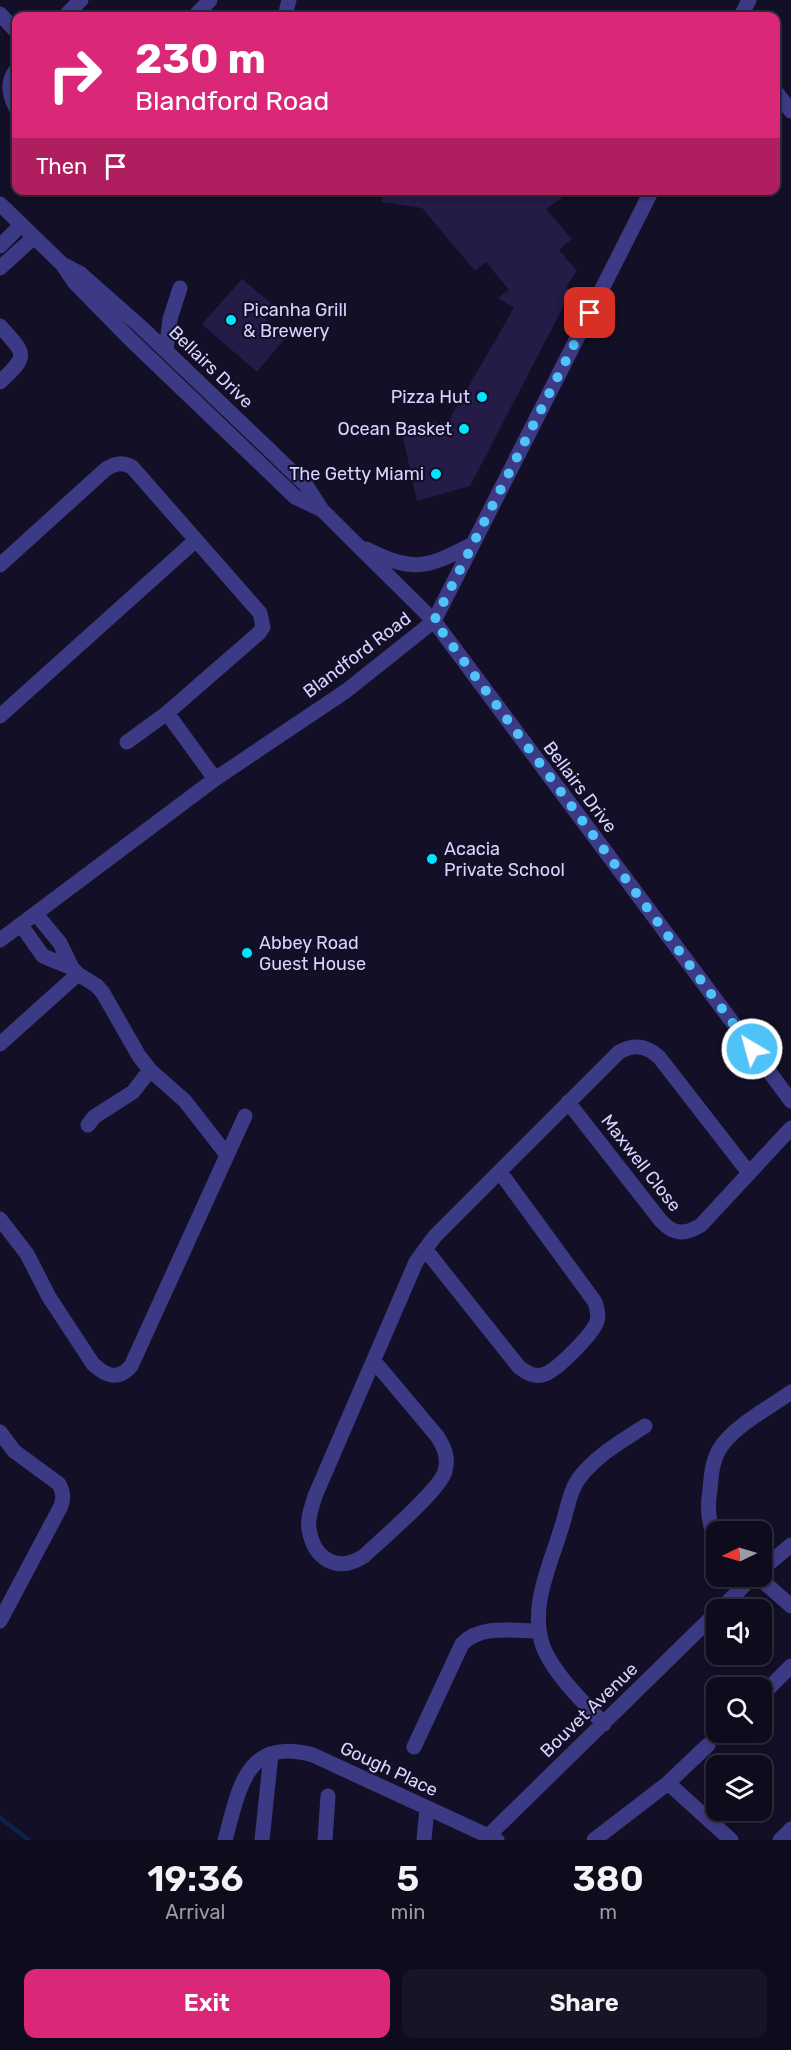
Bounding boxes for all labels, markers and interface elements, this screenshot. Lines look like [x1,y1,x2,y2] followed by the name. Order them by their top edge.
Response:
[135,34,266,84] text: 230 m
[36,36,114,114] icon: right
[135,85,329,117] text: Blandford Road
[99,150,132,183] icon: arrive
[36,153,87,180] text: Then
[564,287,615,338] pin
[573,296,606,329] icon: arrive
[243,299,347,342] place label: Picanha Grill & Brewery
[224,313,238,327] marker: Picanha Grill & Brewery
[164,321,258,413] street label: Bellairs Drive
[391,386,470,408] place label: Pizza Hut
[475,390,489,404] marker: Pizza Hut
[337,418,452,440] place label: Ocean Basket
[457,422,471,436] marker: Ocean Basket
[289,463,424,485] place label: The Getty Miami
[429,467,443,481] marker: The Getty Miami
[299,607,415,703] street label: Blandford Road
[538,737,622,837] street label: Bellairs Drive
[444,838,565,881] place label: Acacia Private School
[425,852,439,866] marker: Acacia Private School
[259,932,366,975] place label: Abbey Road Guest House
[240,946,254,960] marker: Abbey Road Guest House
[720,1017,784,1081] position arrow
[596,1110,686,1216] street label: Maxwell Close
[706,1521,772,1587] north arrow
[706,1521,772,1821] map controls
[706,1599,772,1665] button: sound
[536,1658,642,1762] street label: Bouvet Avenue
[706,1677,772,1743] button: search
[337,1737,441,1801] street label: Gough Place
[706,1755,772,1821] button: layers
[147,1857,243,1900] text: 19:36
[397,1857,419,1900] text: 5
[573,1857,644,1900] text: 380
[165,1900,225,1924] text: Arrival
[391,1900,425,1924] text: min
[599,1900,617,1924] text: m
[24,1969,390,2038] button: Exit
[402,1969,767,2038] button: Share

